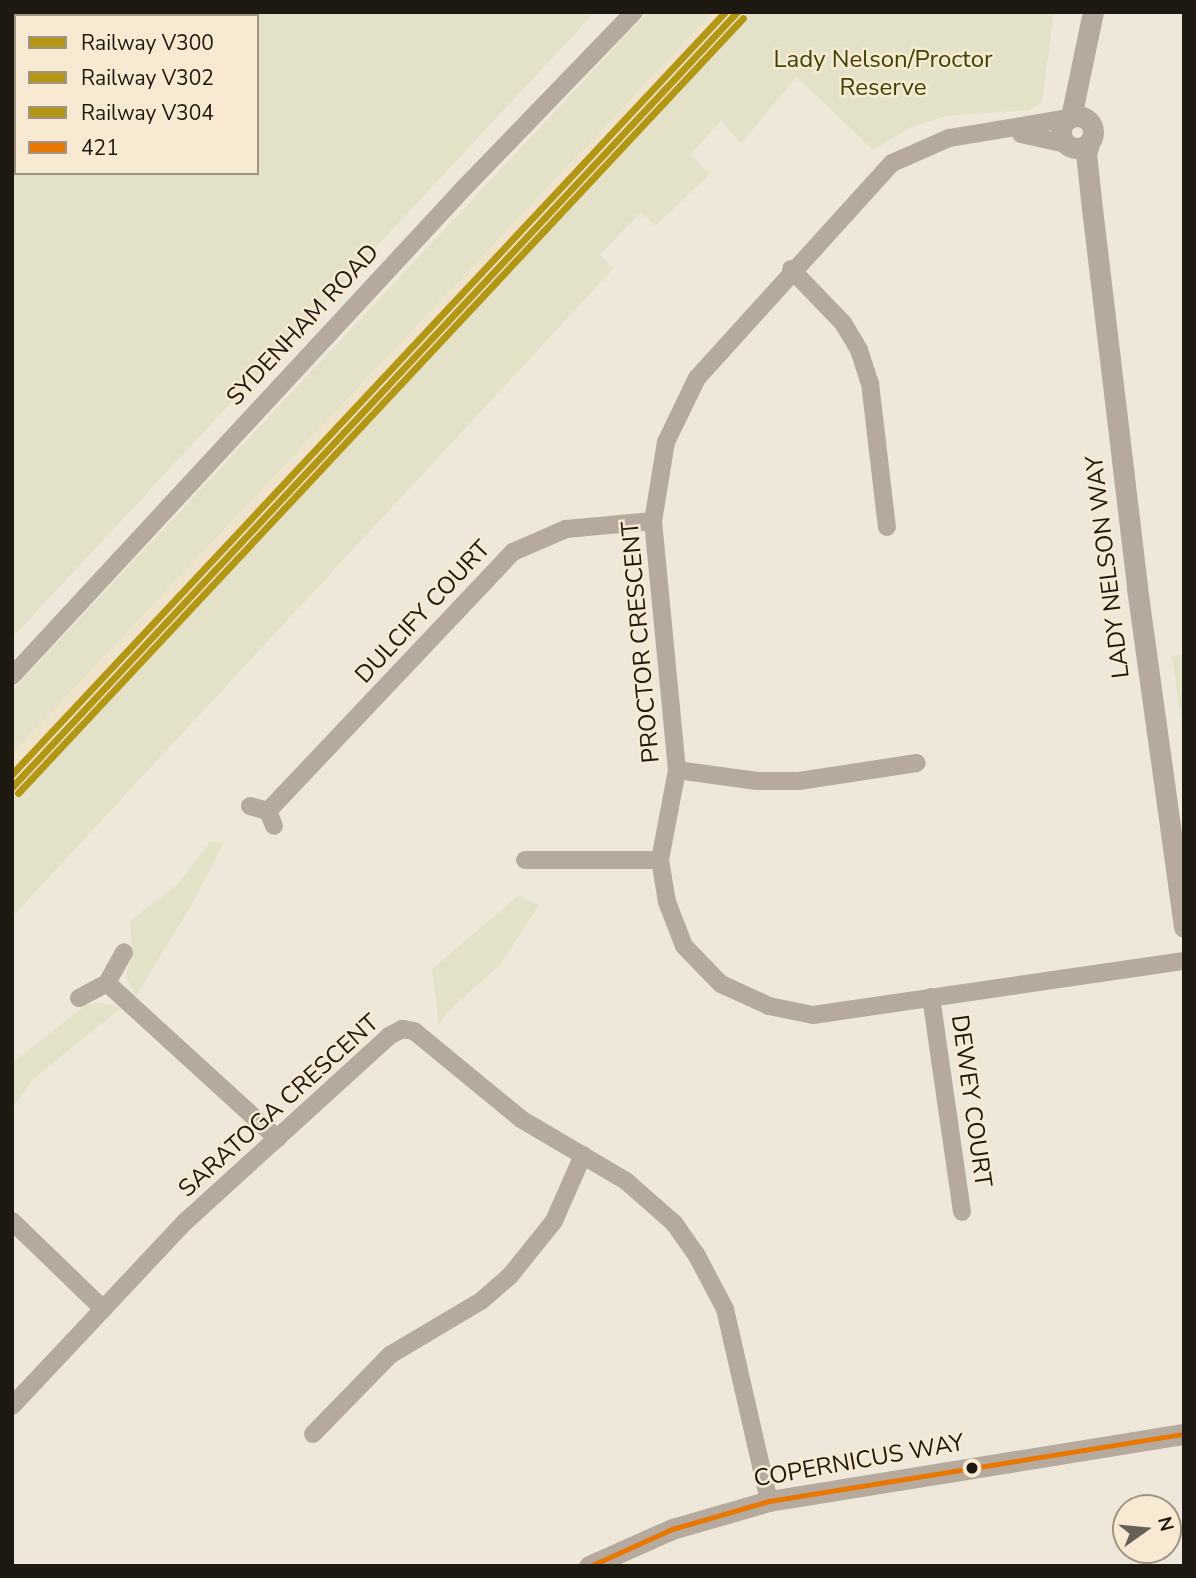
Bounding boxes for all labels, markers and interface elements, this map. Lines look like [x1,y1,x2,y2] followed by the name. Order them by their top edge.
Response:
[14,14,259,175] legend
[81,29,214,57] text: Railway V300
[773,46,993,102] park label: Lady Nelson/Proctor Reserve
[81,64,214,92] text: Railway V302
[81,99,214,127] text: Railway V304
[81,134,119,162] text: 421
[221,238,385,412] street label: SYDENHAM ROAD
[1080,454,1136,680] street label: LADY NELSON WAY
[616,520,666,764] street label: PROCTOR CRESCENT
[349,535,497,689] street label: DULCIFY COURT
[173,1008,385,1204] street label: SARATOGA CRESCENT
[945,1013,997,1189] street label: DEWEY COURT
[752,1428,966,1494] street label: COPERNICUS WAY
[965,1461,979,1475] unlabelled marker
[1112,1494,1182,1564] north arrow
[1151,1514,1180,1534] text: N

